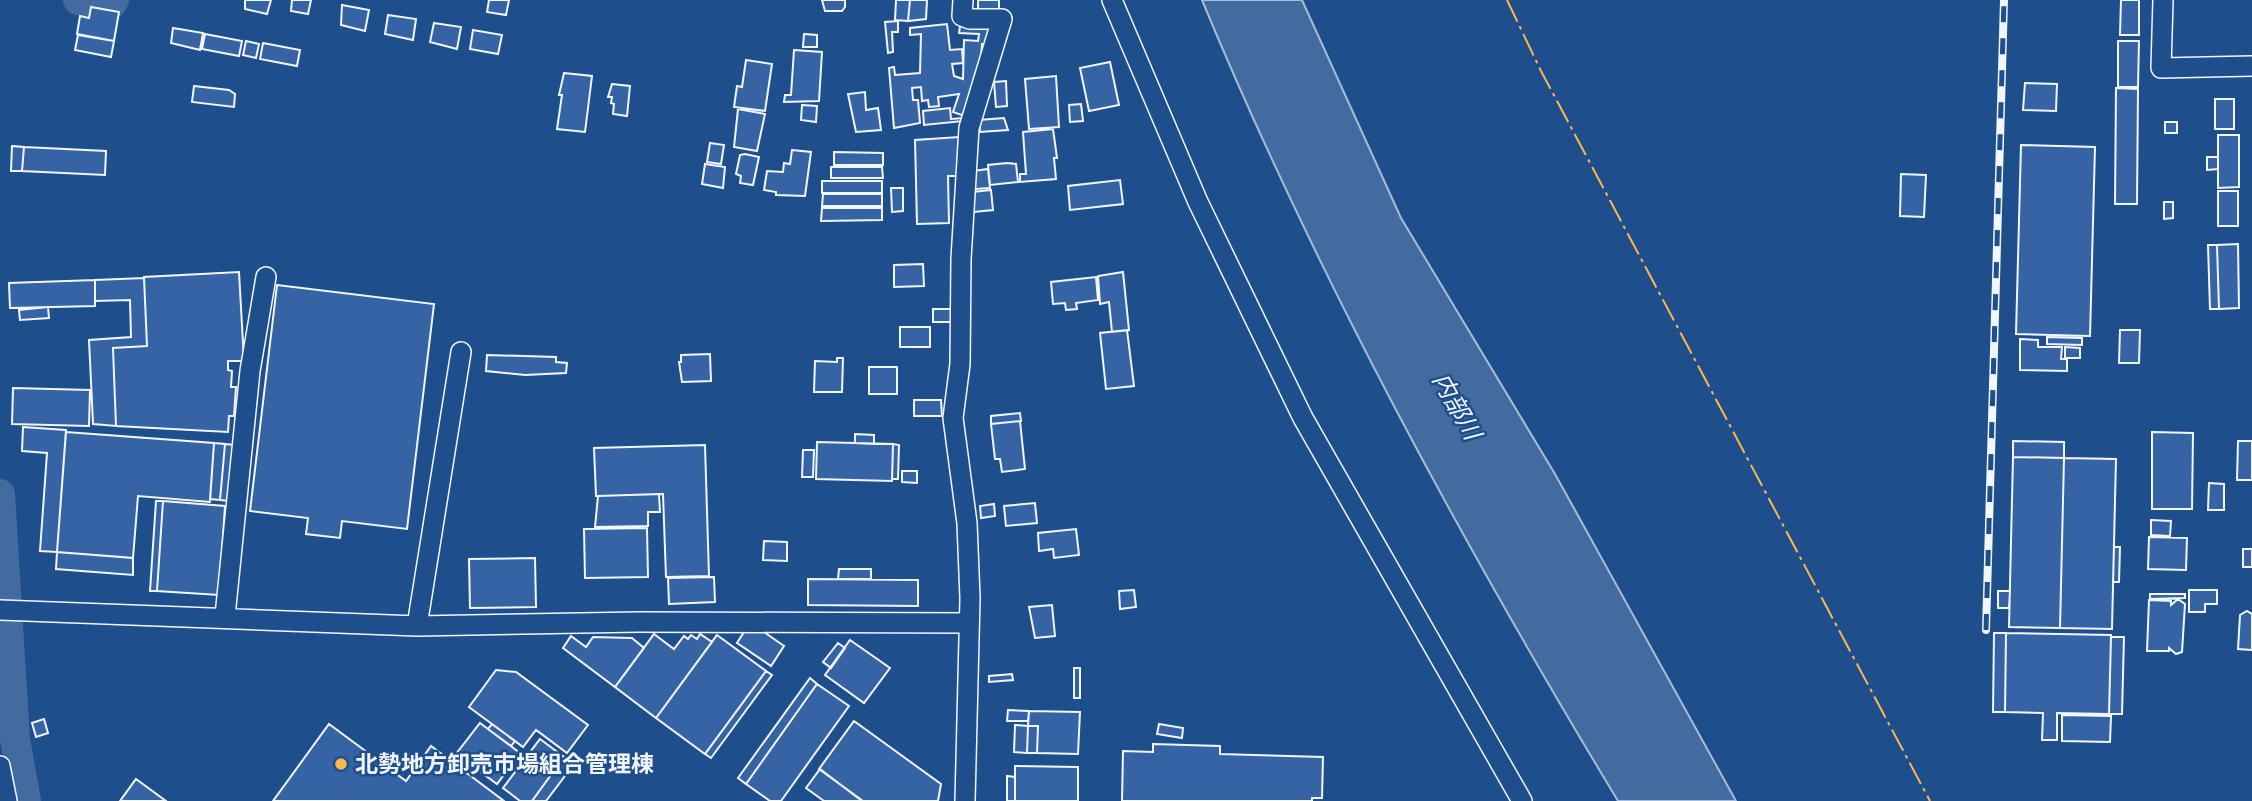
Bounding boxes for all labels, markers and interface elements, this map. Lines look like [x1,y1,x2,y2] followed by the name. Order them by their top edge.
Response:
[1428,368,1488,447] water label: 内部川
[355,751,654,777] place label: 北勢地方卸売市場組合管理棟
[333,756,349,772] marker: 北勢地方卸売市場組合管理棟

